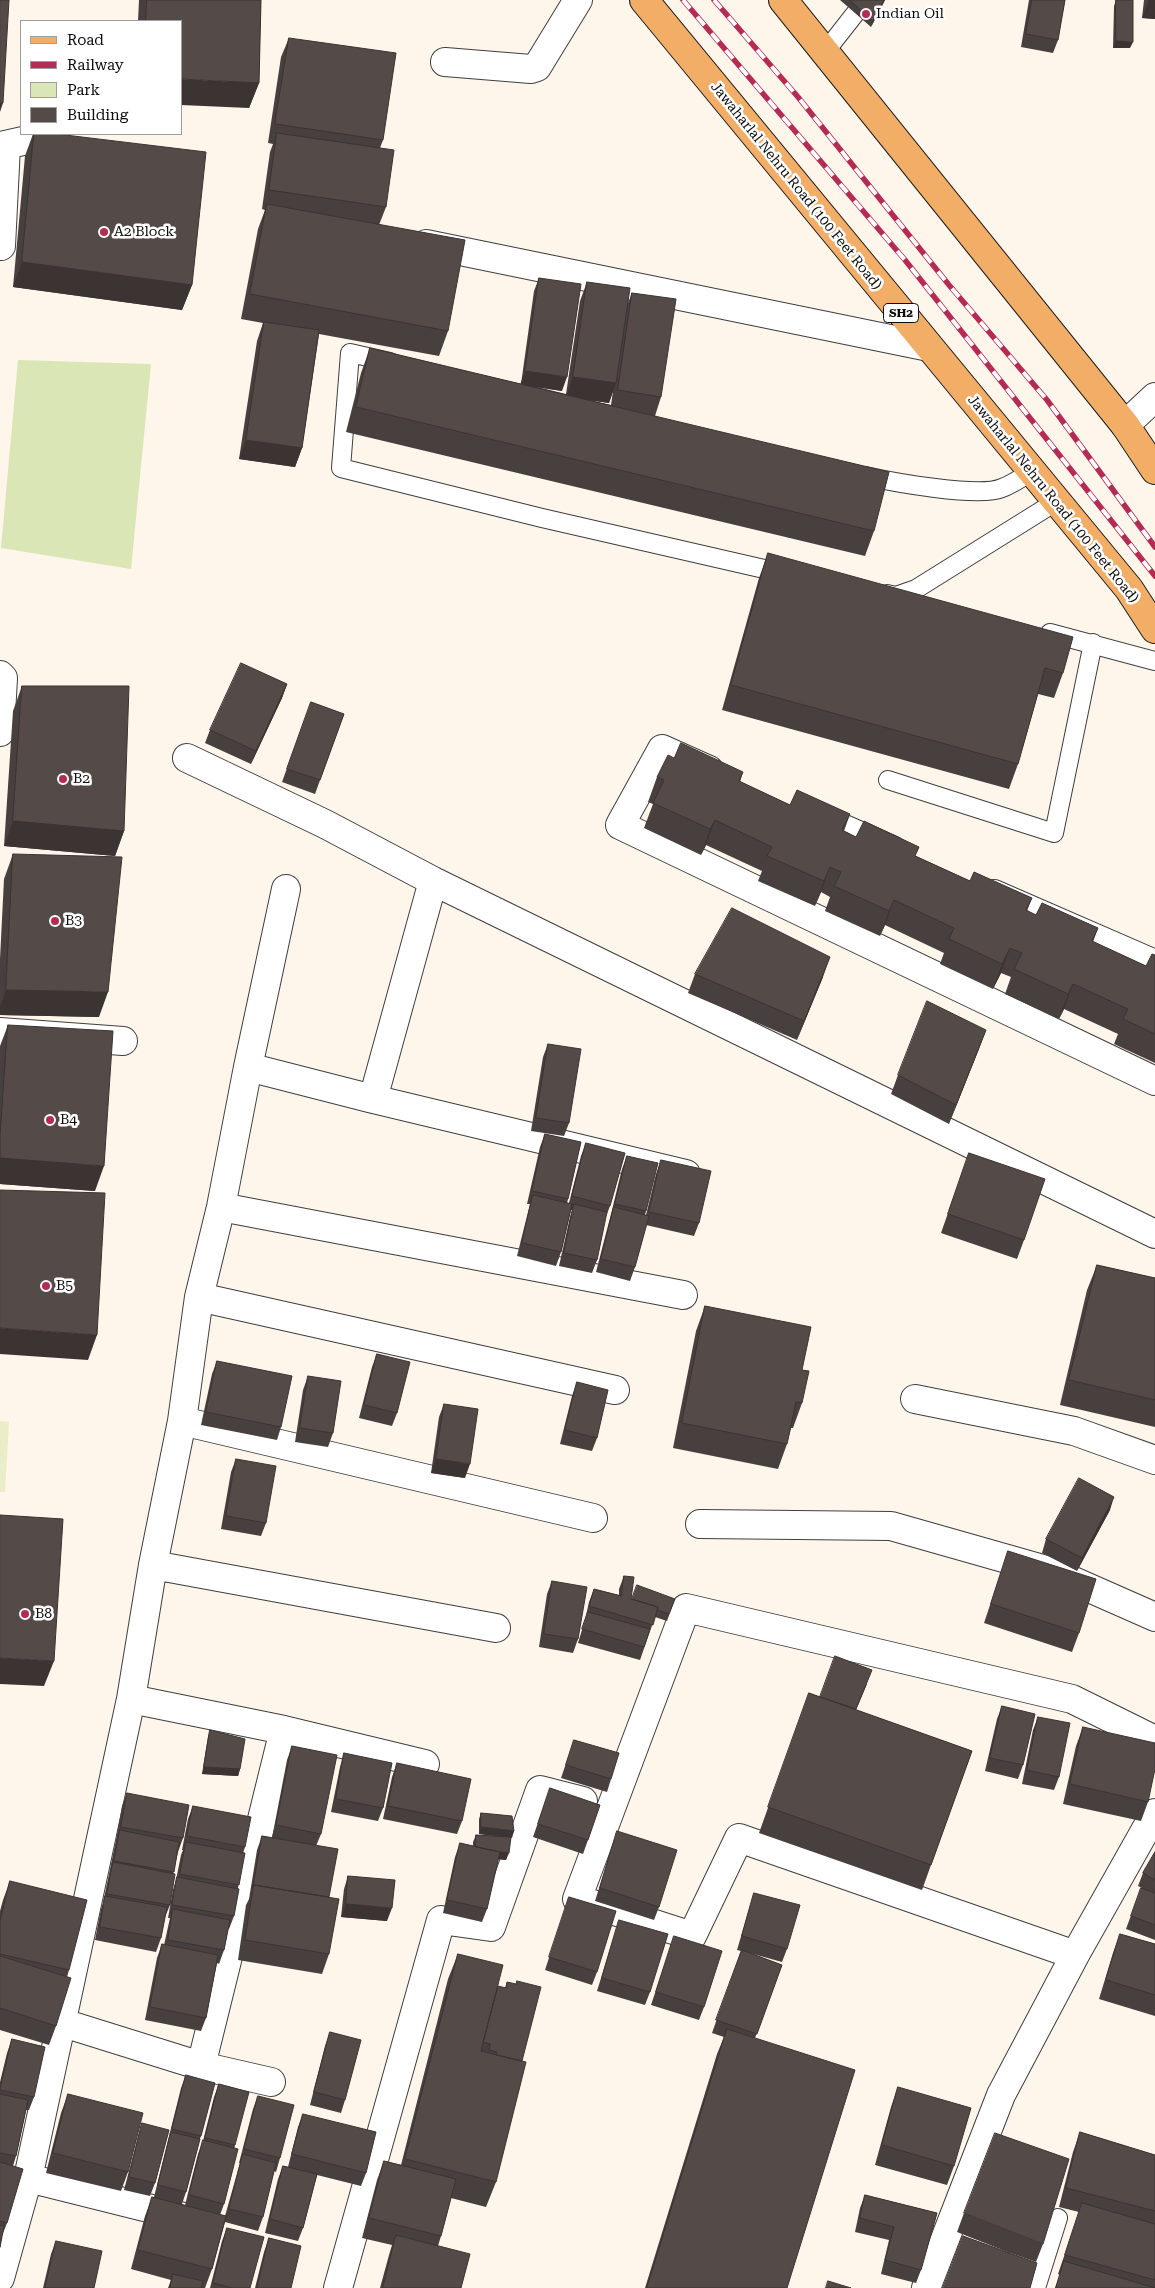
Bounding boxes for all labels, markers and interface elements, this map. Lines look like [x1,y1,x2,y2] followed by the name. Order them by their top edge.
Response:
[876,6,944,22] place label: Indian Oil
[860,8,872,20] marker: Indian Oil
[20,20,182,135] legend
[67,31,104,49] text: Road
[67,56,124,74] text: Railway
[707,79,885,293] street label: Jawaharlal Nehru Road (100 Feet Road)
[67,81,100,99] text: Park
[67,106,128,124] text: Building
[114,224,174,240] place label: A2 Block
[98,226,110,238] marker: A2 Block
[884,304,918,322] road number: SH2
[964,392,1142,606] street label: Jawaharlal Nehru Road (100 Feet Road)
[73,771,90,787] place label: B2
[57,773,69,785] marker: B2
[65,913,82,929] place label: B3
[49,915,61,927] marker: B3
[60,1112,77,1128] place label: B4
[44,1114,56,1126] marker: B4
[56,1278,73,1294] place label: B5
[40,1280,52,1292] marker: B5
[35,1606,52,1622] place label: B8
[19,1608,31,1620] marker: B8

